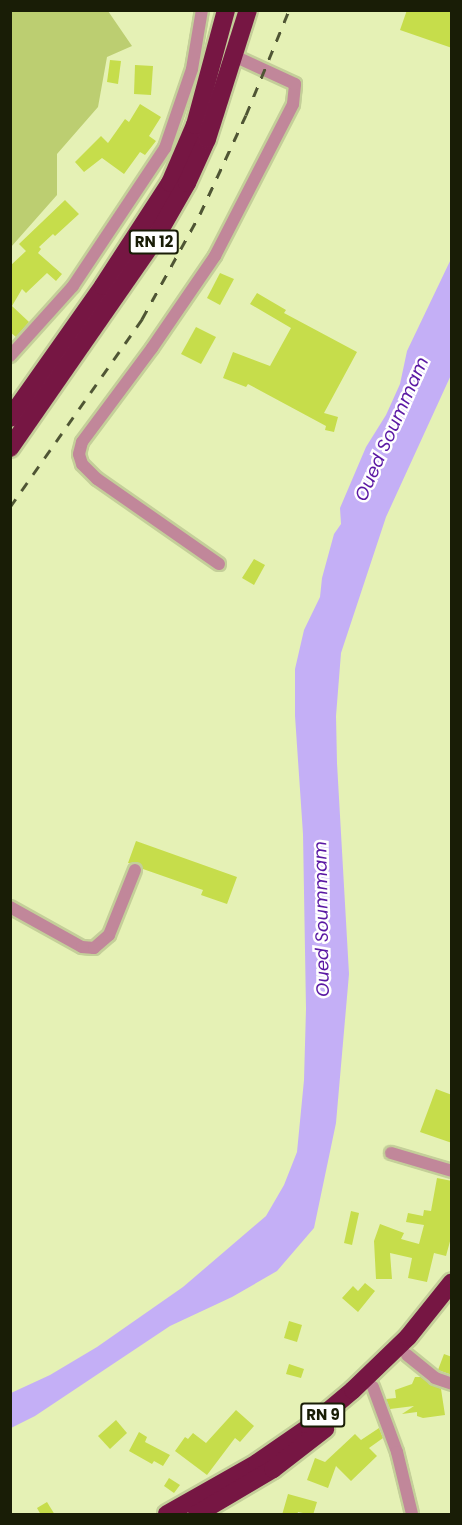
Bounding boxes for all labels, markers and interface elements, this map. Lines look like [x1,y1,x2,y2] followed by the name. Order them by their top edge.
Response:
[128,230,180,254] road number: RN 12
[350,354,434,504] water label: Oued Soummam
[310,841,334,997] water label: Oued Soummam
[299,1403,347,1427] road number: RN 9

